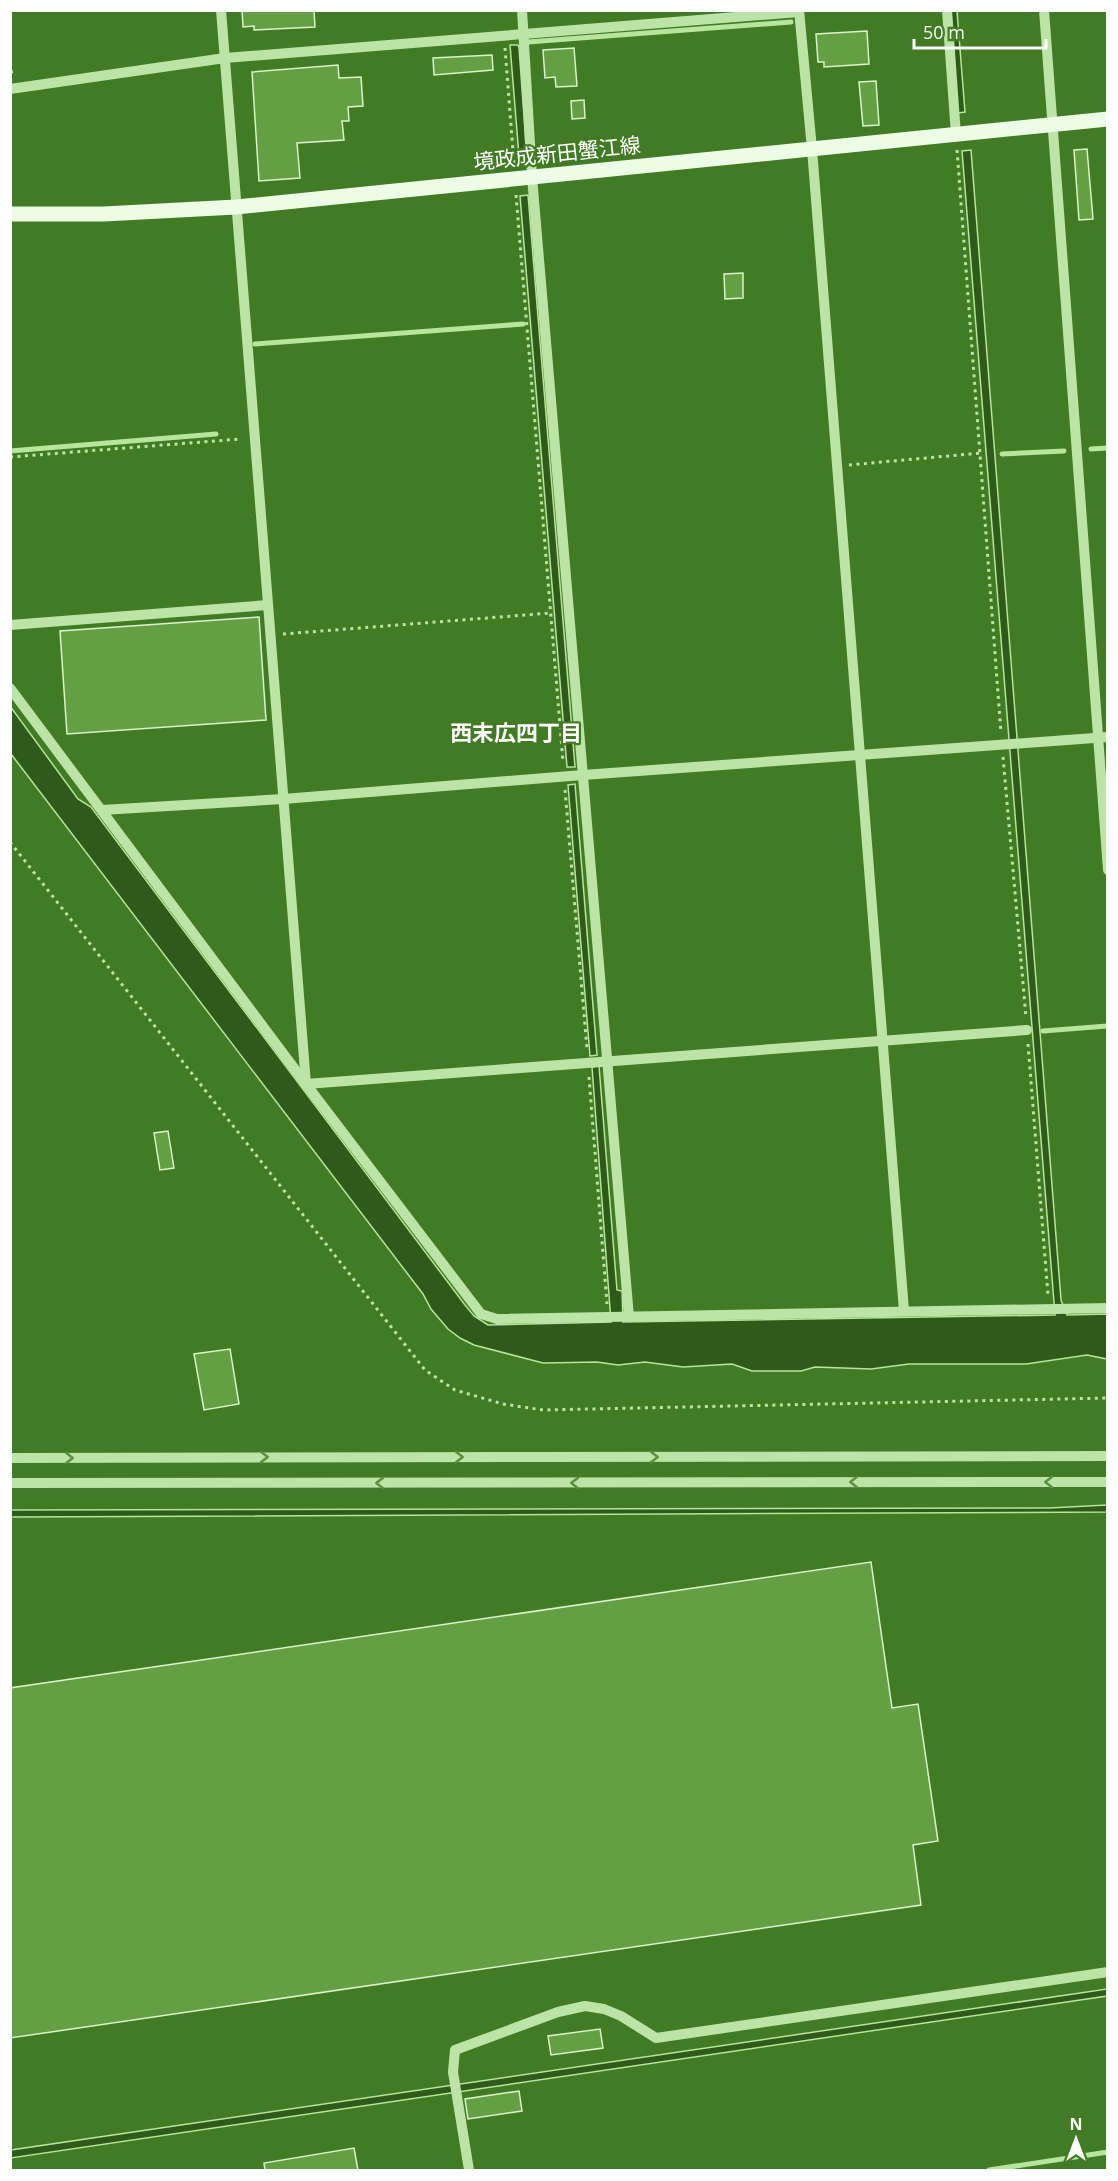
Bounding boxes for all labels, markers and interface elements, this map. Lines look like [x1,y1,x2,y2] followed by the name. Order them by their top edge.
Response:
[914,12,1046,50] scale bar
[923,20,965,44] text: 50 m
[472,130,642,176] street label: 境政成新田蟹江線
[450,717,582,747] district label: 西末広四丁目
[259,1451,268,1463] one-way arrow
[454,1451,463,1463] one-way arrow
[649,1451,658,1463] one-way arrow
[64,1452,73,1464] one-way arrow
[850,1476,859,1488] one-way arrow
[1045,1476,1054,1488] one-way arrow
[376,1477,385,1489] one-way arrow
[571,1477,580,1489] one-way arrow
[1046,2109,1106,2169] north arrow
[1069,2113,1083,2135] text: N

